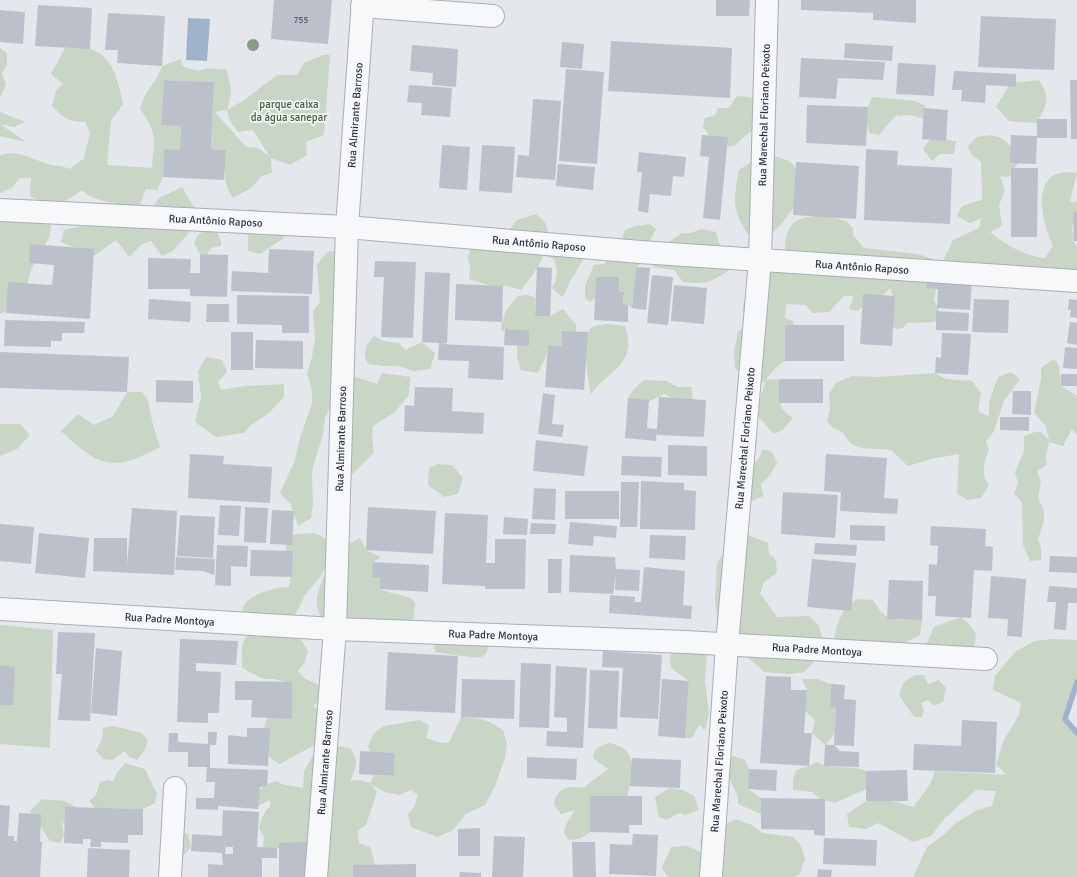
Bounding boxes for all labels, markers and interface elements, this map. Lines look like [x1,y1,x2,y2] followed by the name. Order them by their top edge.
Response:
[294,15,308,26] house number: 755
[755,43,772,186] street label: Rua Marechal Floriano Peixoto
[345,62,365,168] street label: Rua Almirante Barroso
[251,98,327,124] park label: parque caixa da água sanepar
[168,212,263,229] street label: Rua Antônio Raposo
[491,233,587,254] street label: Rua Antônio Raposo
[815,257,910,276] street label: Rua Antônio Raposo
[732,366,757,510] street label: Rua Marechal Floriano Peixoto
[333,386,349,492] street label: Rua Almirante Barroso
[124,610,215,628] street label: Rua Padre Montoya
[448,627,539,643] street label: Rua Padre Montoya
[772,640,863,658] street label: Rua Padre Montoya
[708,689,730,833] street label: Rua Marechal Floriano Peixoto
[314,709,335,816] street label: Rua Almirante Barroso

